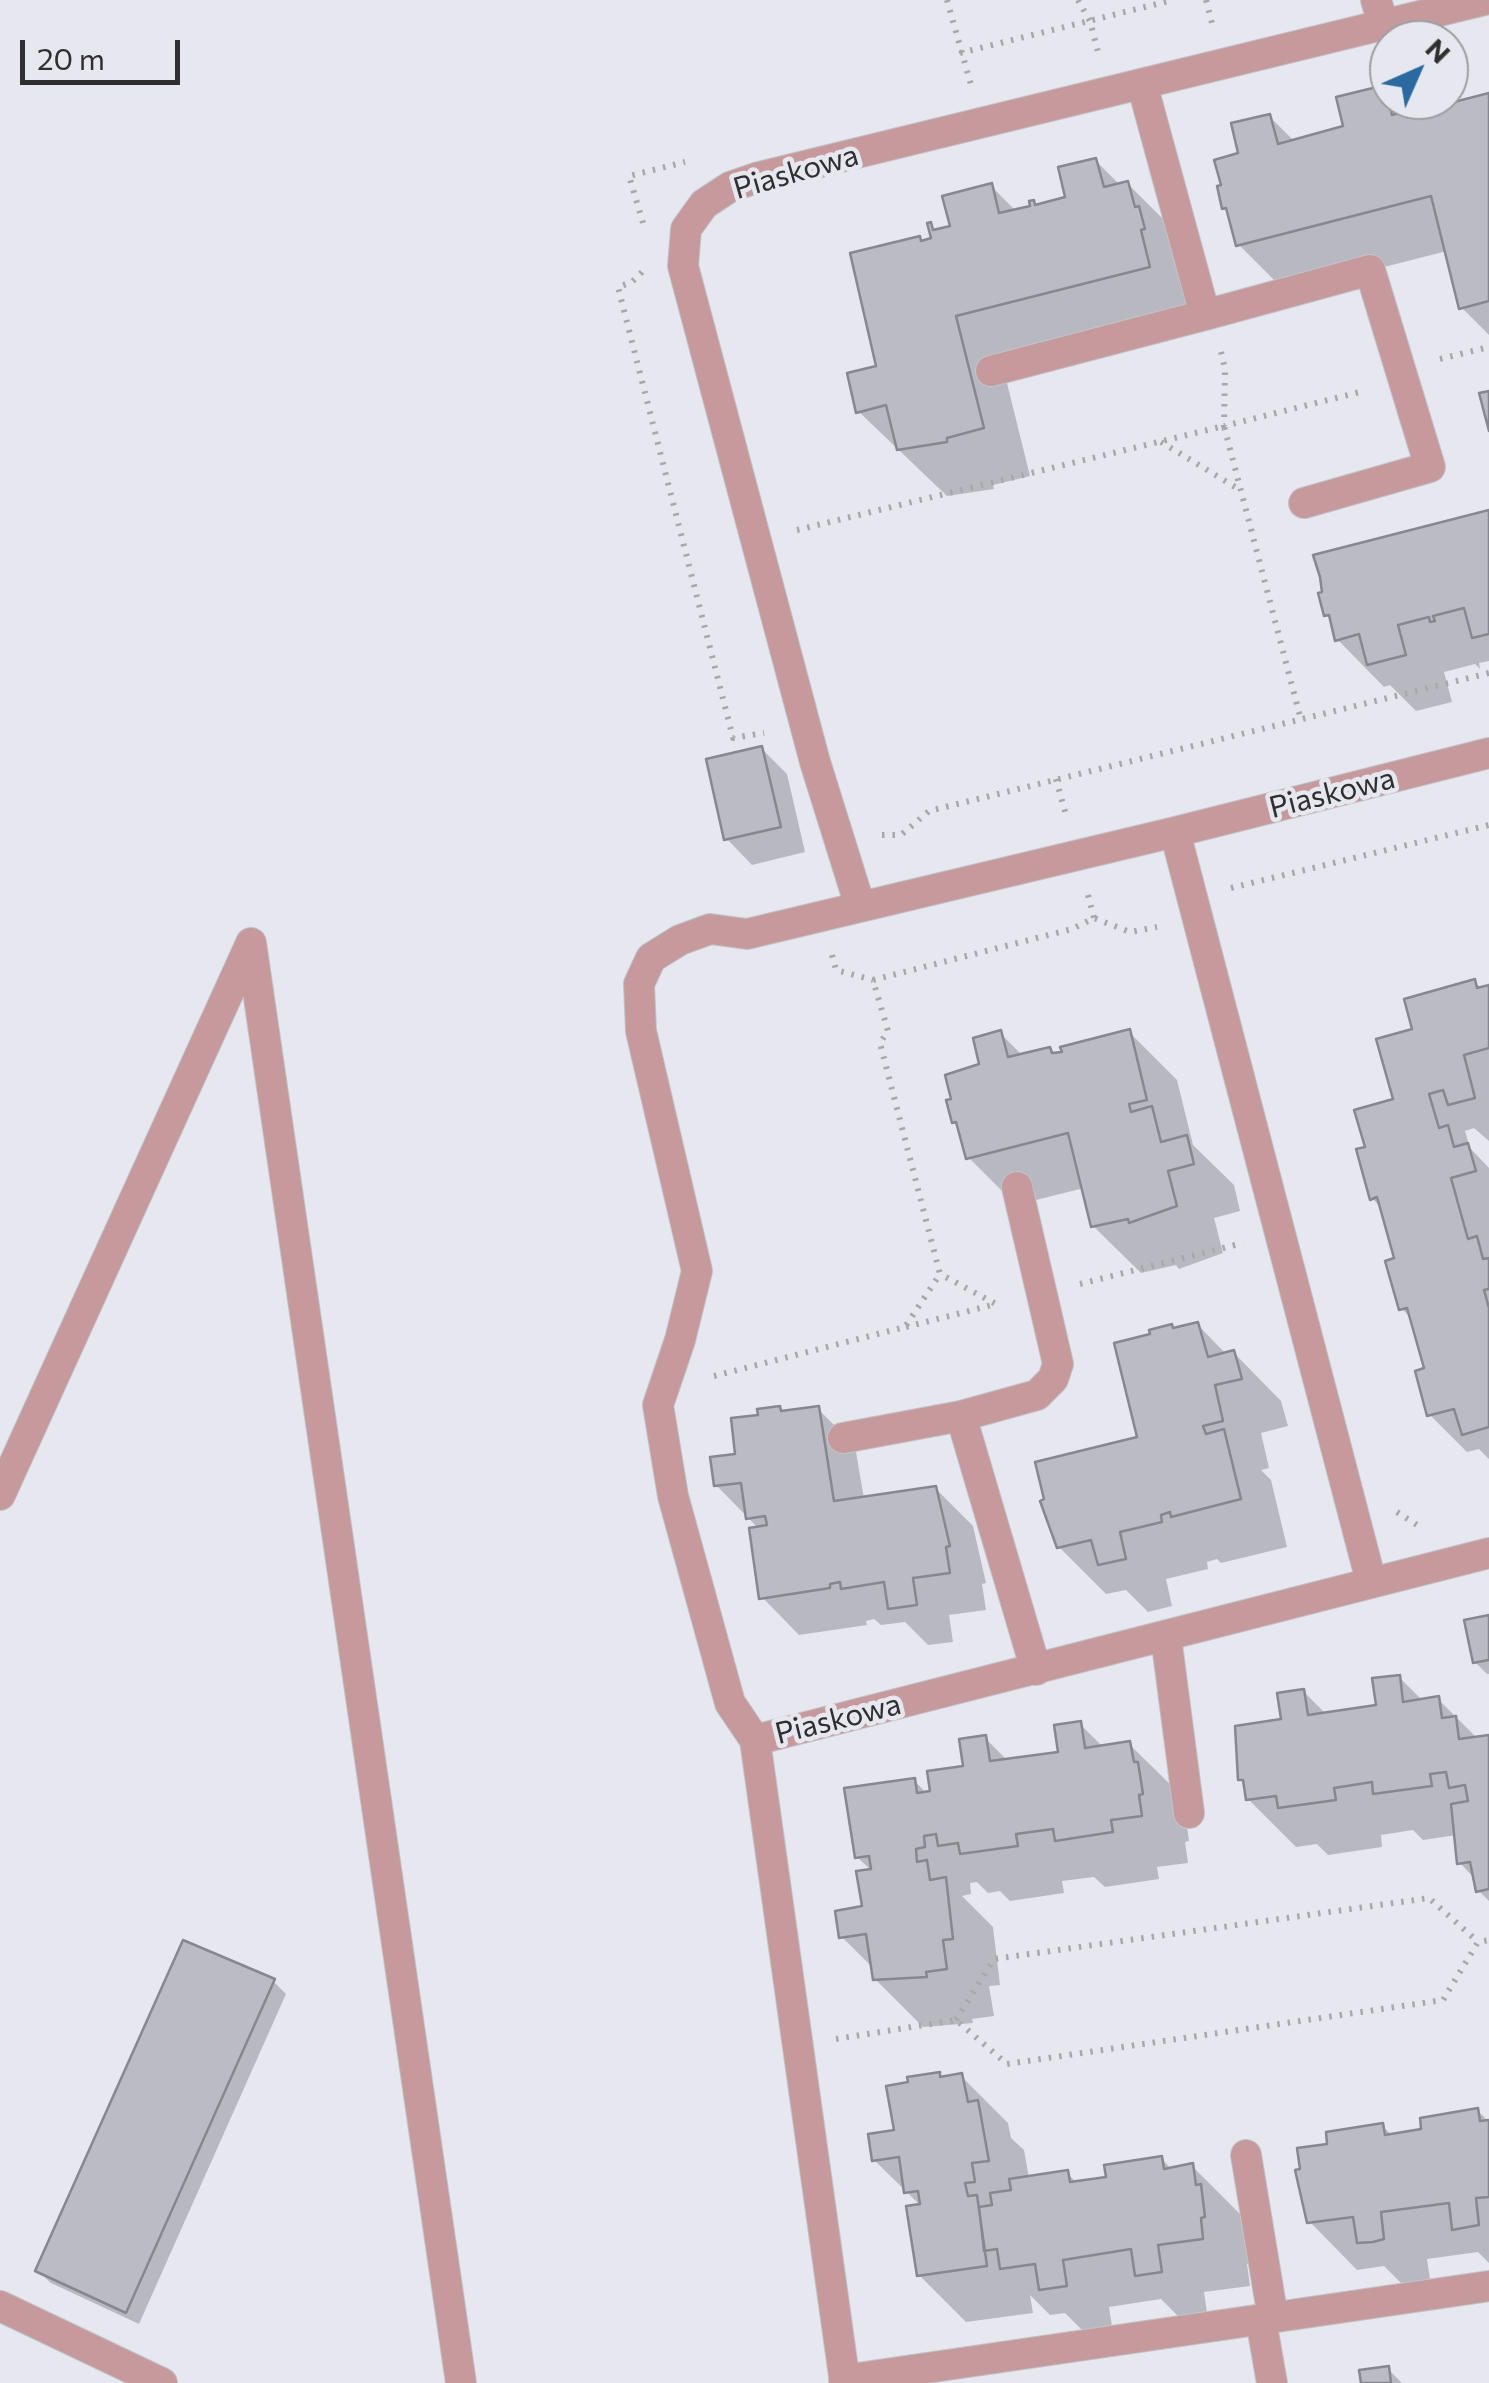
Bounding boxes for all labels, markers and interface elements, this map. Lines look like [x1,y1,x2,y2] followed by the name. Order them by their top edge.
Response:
[25,20,185,82] scale bar
[1369,20,1469,120] north arrow
[1419,31,1458,70] text: N
[37,39,105,76] text: 20 m
[729,137,863,207] street label: Piaskowa
[1265,760,1399,826] street label: Piaskowa
[771,1686,905,1752] street label: Piaskowa

